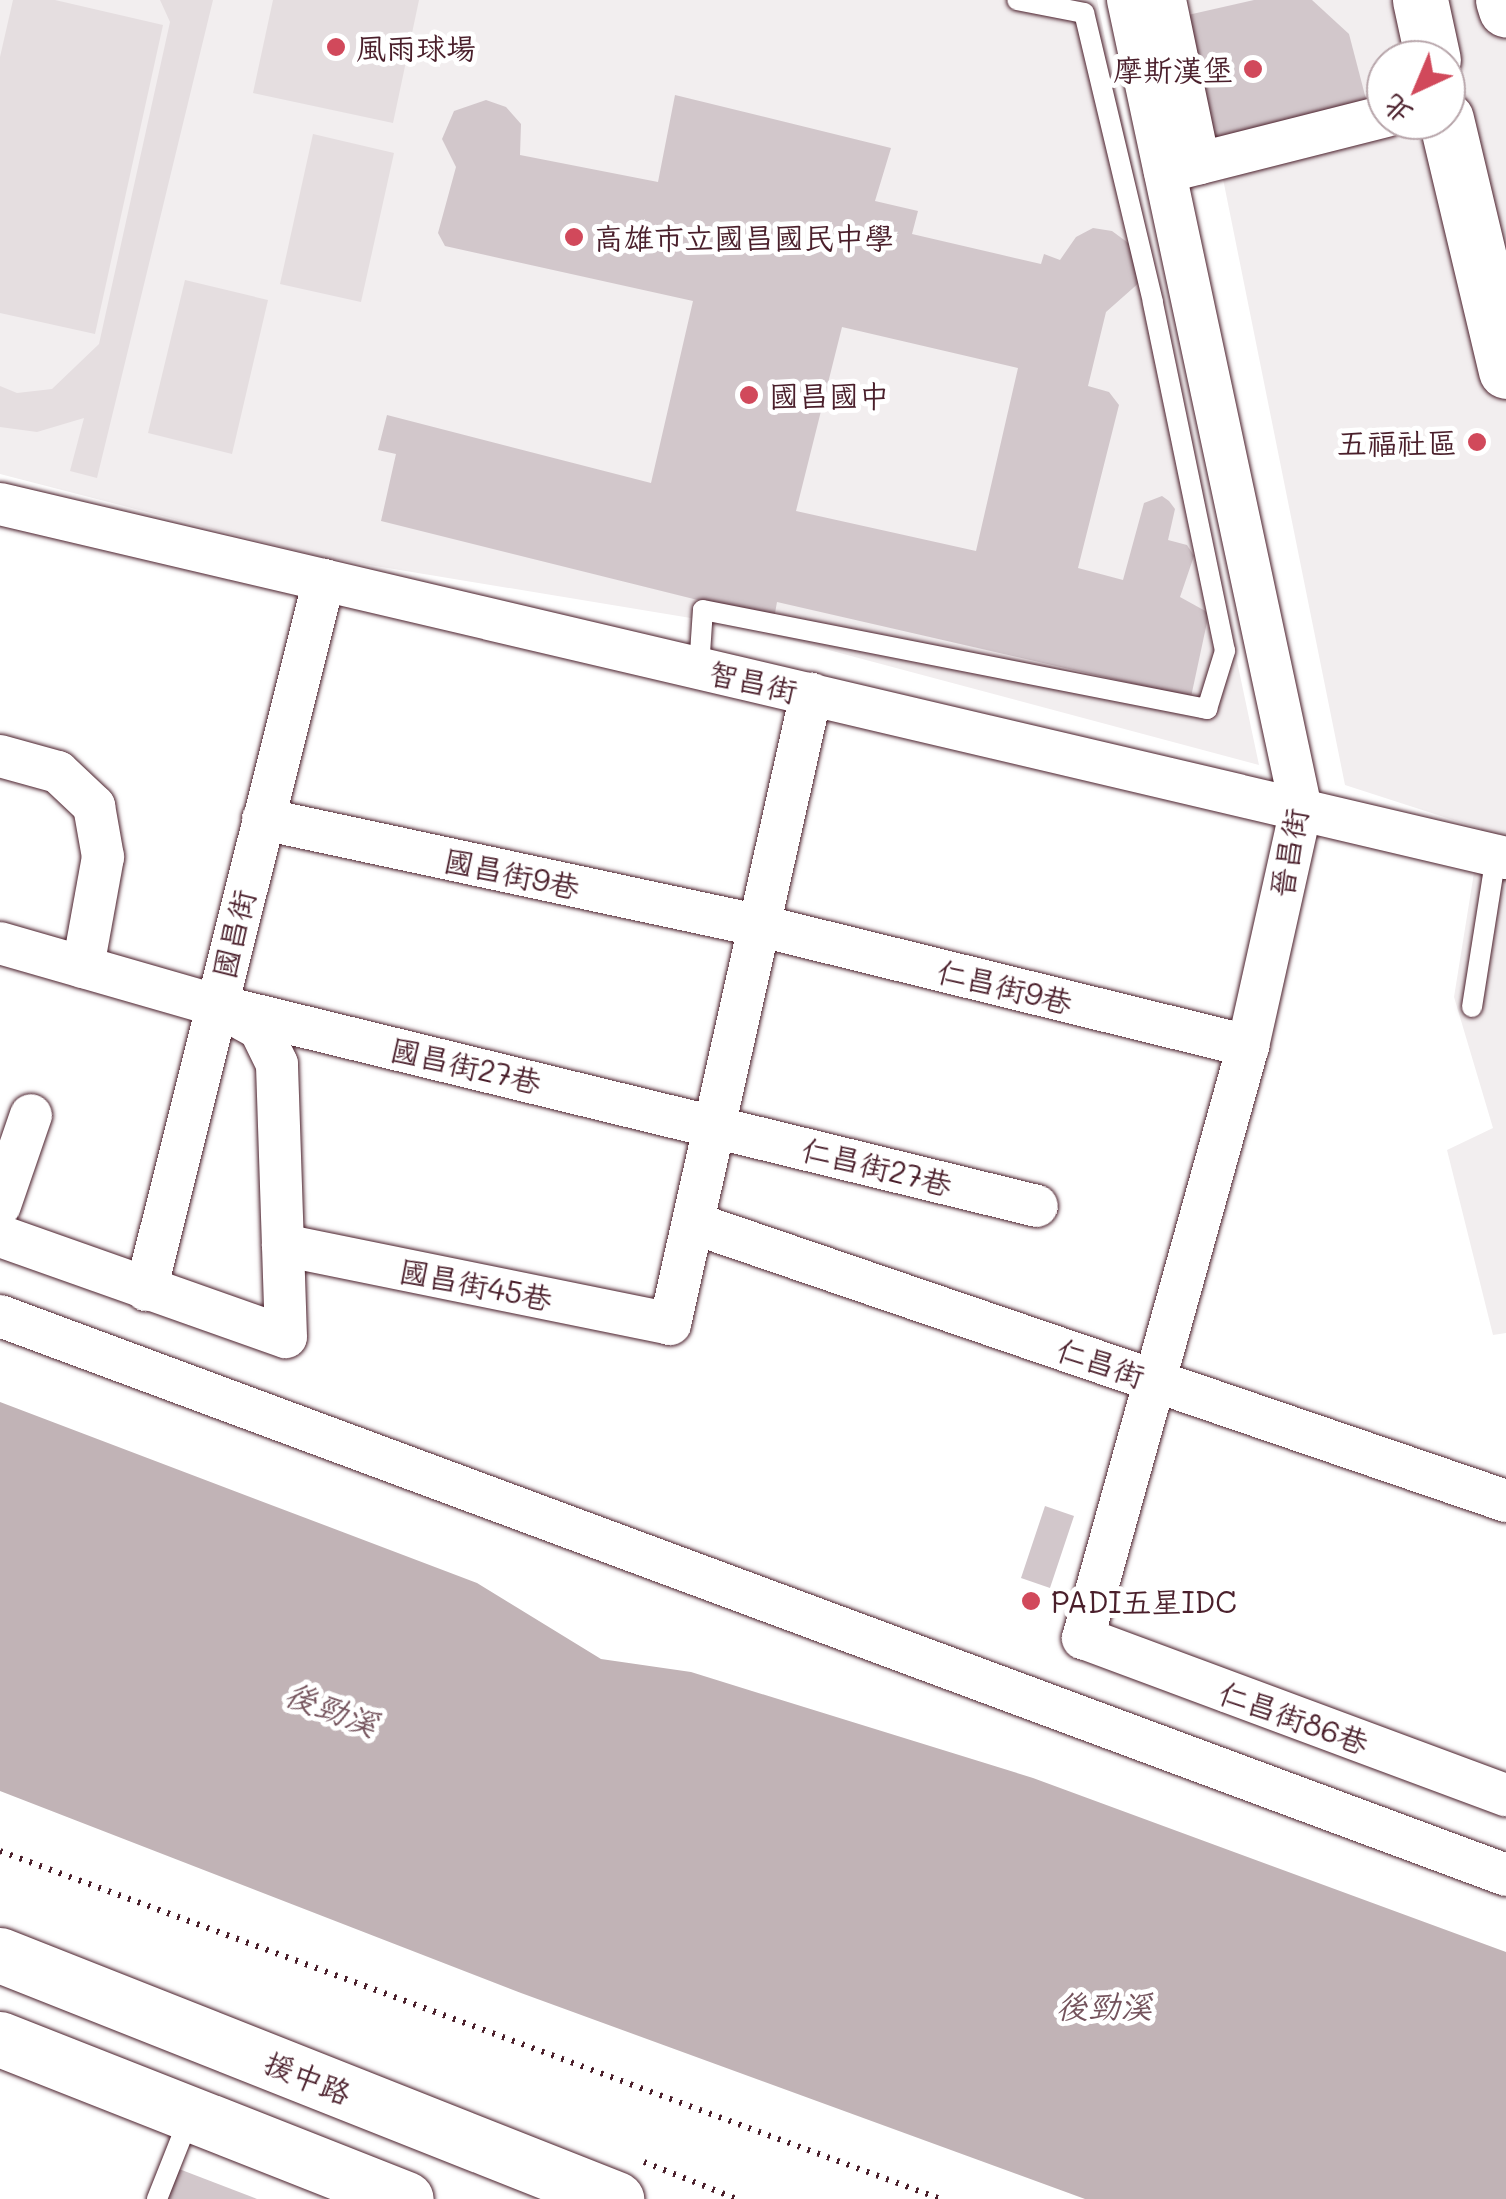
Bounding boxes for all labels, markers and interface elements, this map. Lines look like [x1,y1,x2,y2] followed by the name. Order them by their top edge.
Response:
[356,29,476,65] place label: 風雨球場
[325,36,347,58] marker: 風雨球場
[1366,40,1466,140] north arrow
[1113,51,1233,87] place label: 摩斯漢堡
[1242,58,1264,80] marker: 摩斯漢堡
[1374,87,1419,133] text: 北
[594,219,894,255] place label: 高雄市立國昌國民中學
[563,226,585,248] marker: 高雄市立國昌國民中學
[769,377,889,413] place label: 國昌國中
[738,384,760,406] marker: 國昌國中
[1337,424,1457,460] place label: 五福社區
[1466,431,1488,453] marker: 五福社區
[705,653,801,709] street label: 智昌街
[1262,806,1314,900] street label: 晉昌街
[441,841,583,905] street label: 國昌街9巷
[205,886,261,982] street label: 國昌街
[934,952,1076,1020] street label: 仁昌街9巷
[387,1030,545,1100] street label: 國昌街27巷
[798,1130,956,1202] street label: 仁昌街27巷
[396,1252,556,1316] street label: 國昌街45巷
[1053,1330,1149,1394] street label: 仁昌街
[1051,1583,1237,1619] place label: PADI五星IDC
[1020,1590,1042,1612] marker: PADI五星IDC
[280,1673,384,1743] water label: 後勁溪
[1214,1673,1374,1761] street label: 仁昌街86巷
[1056,1986,1152,2024] water label: 後勁溪
[260,2043,356,2111] street label: 援中路

